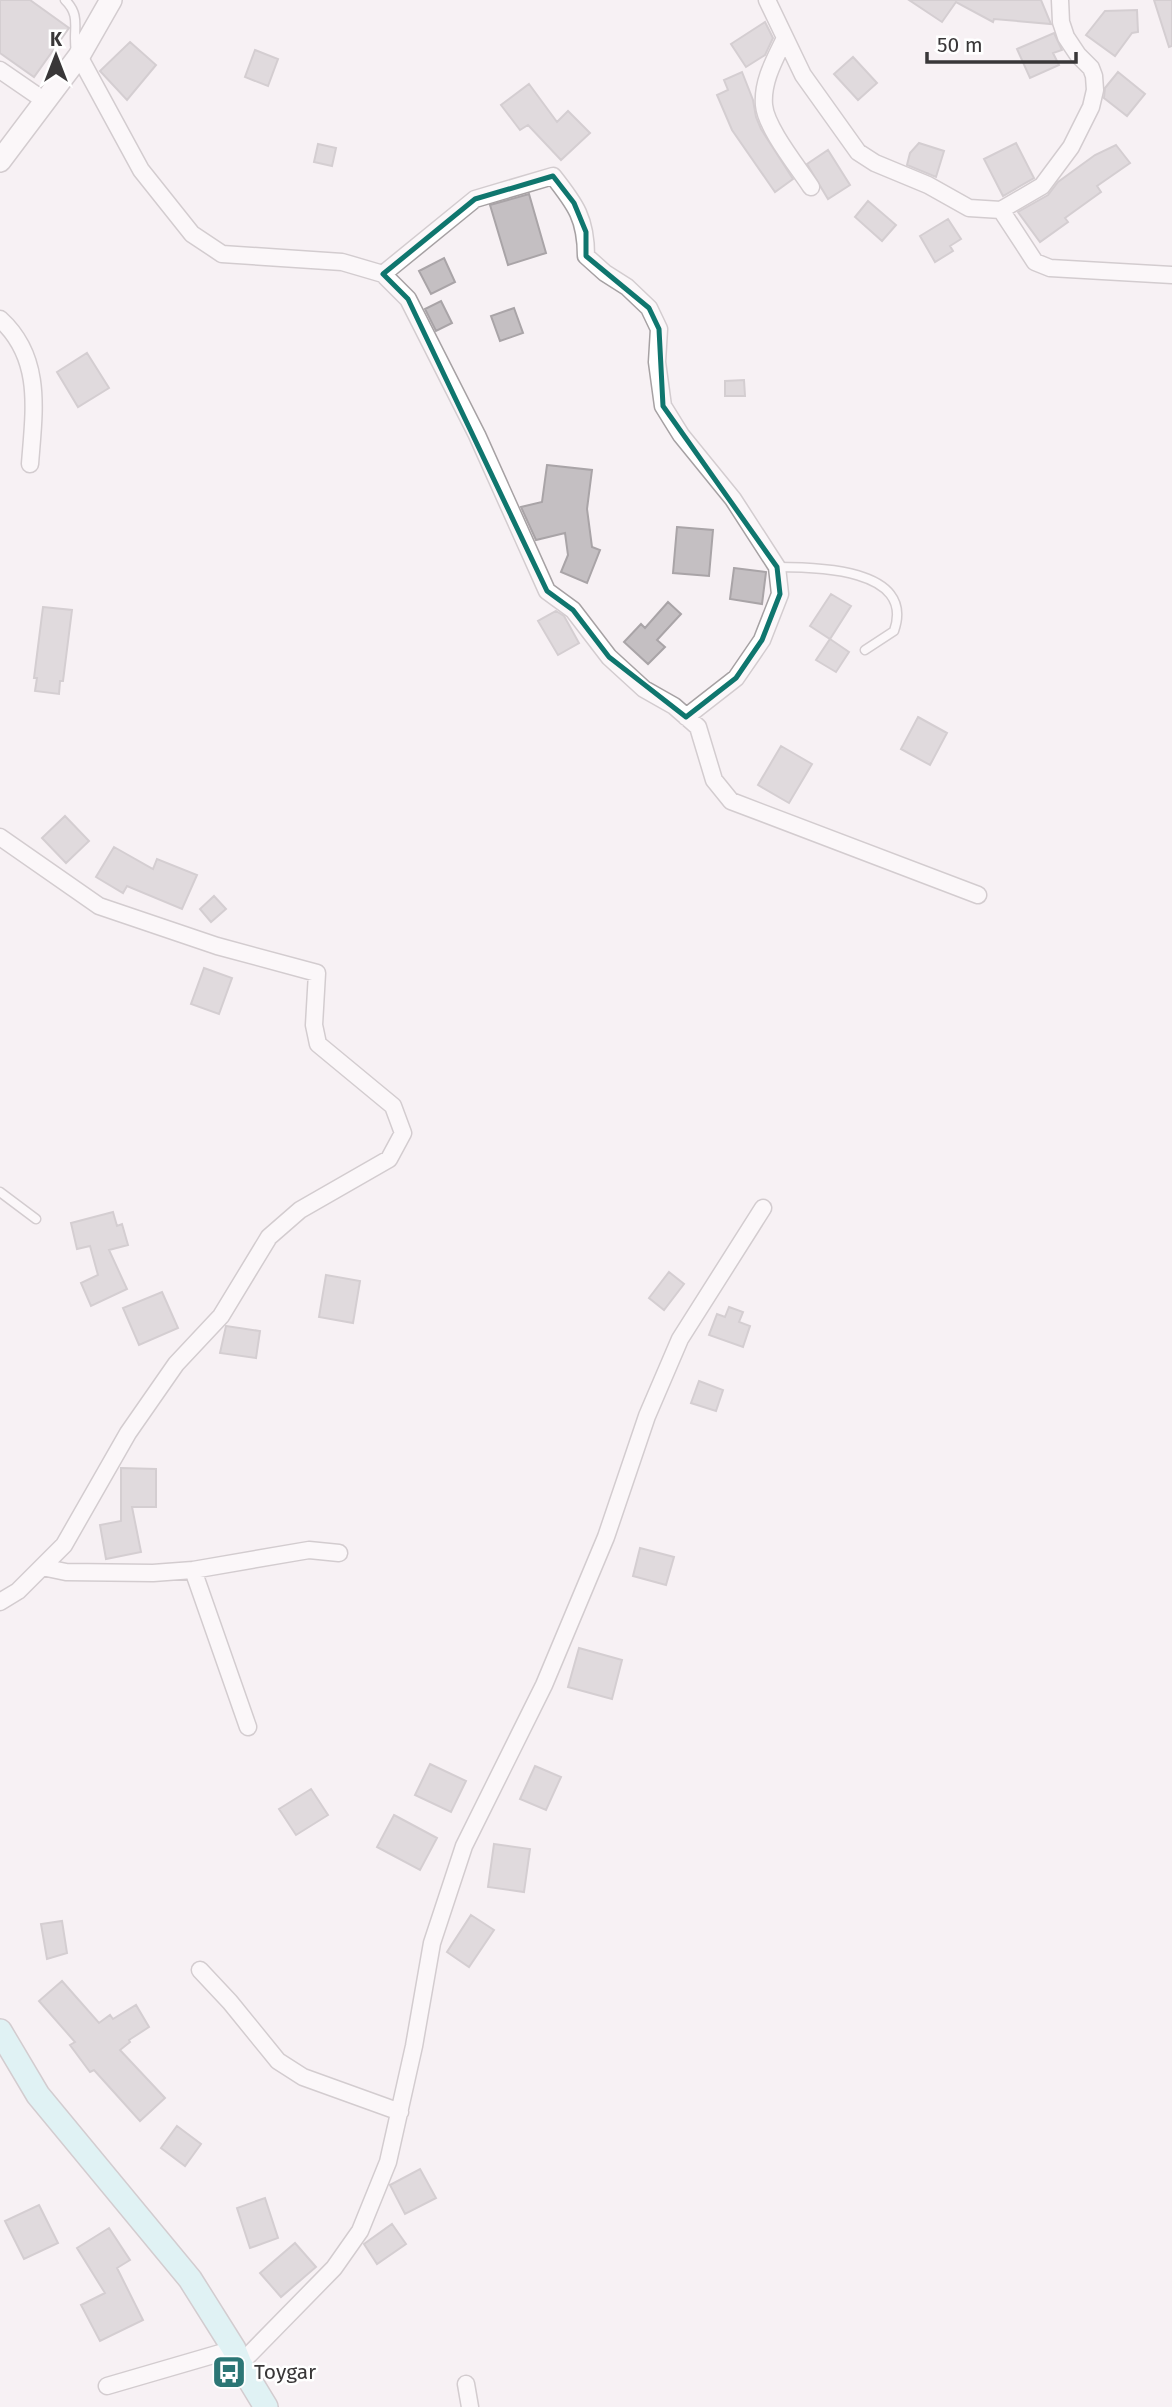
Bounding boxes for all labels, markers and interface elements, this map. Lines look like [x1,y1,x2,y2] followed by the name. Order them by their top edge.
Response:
[21,21,91,91] north arrow
[927,21,1076,65] scale bar
[50,28,63,51] text: K
[937,32,983,58] text: 50 m
[210,2353,248,2391] bus stop icon: Toygar
[254,2359,316,2385] place label: Toygar

